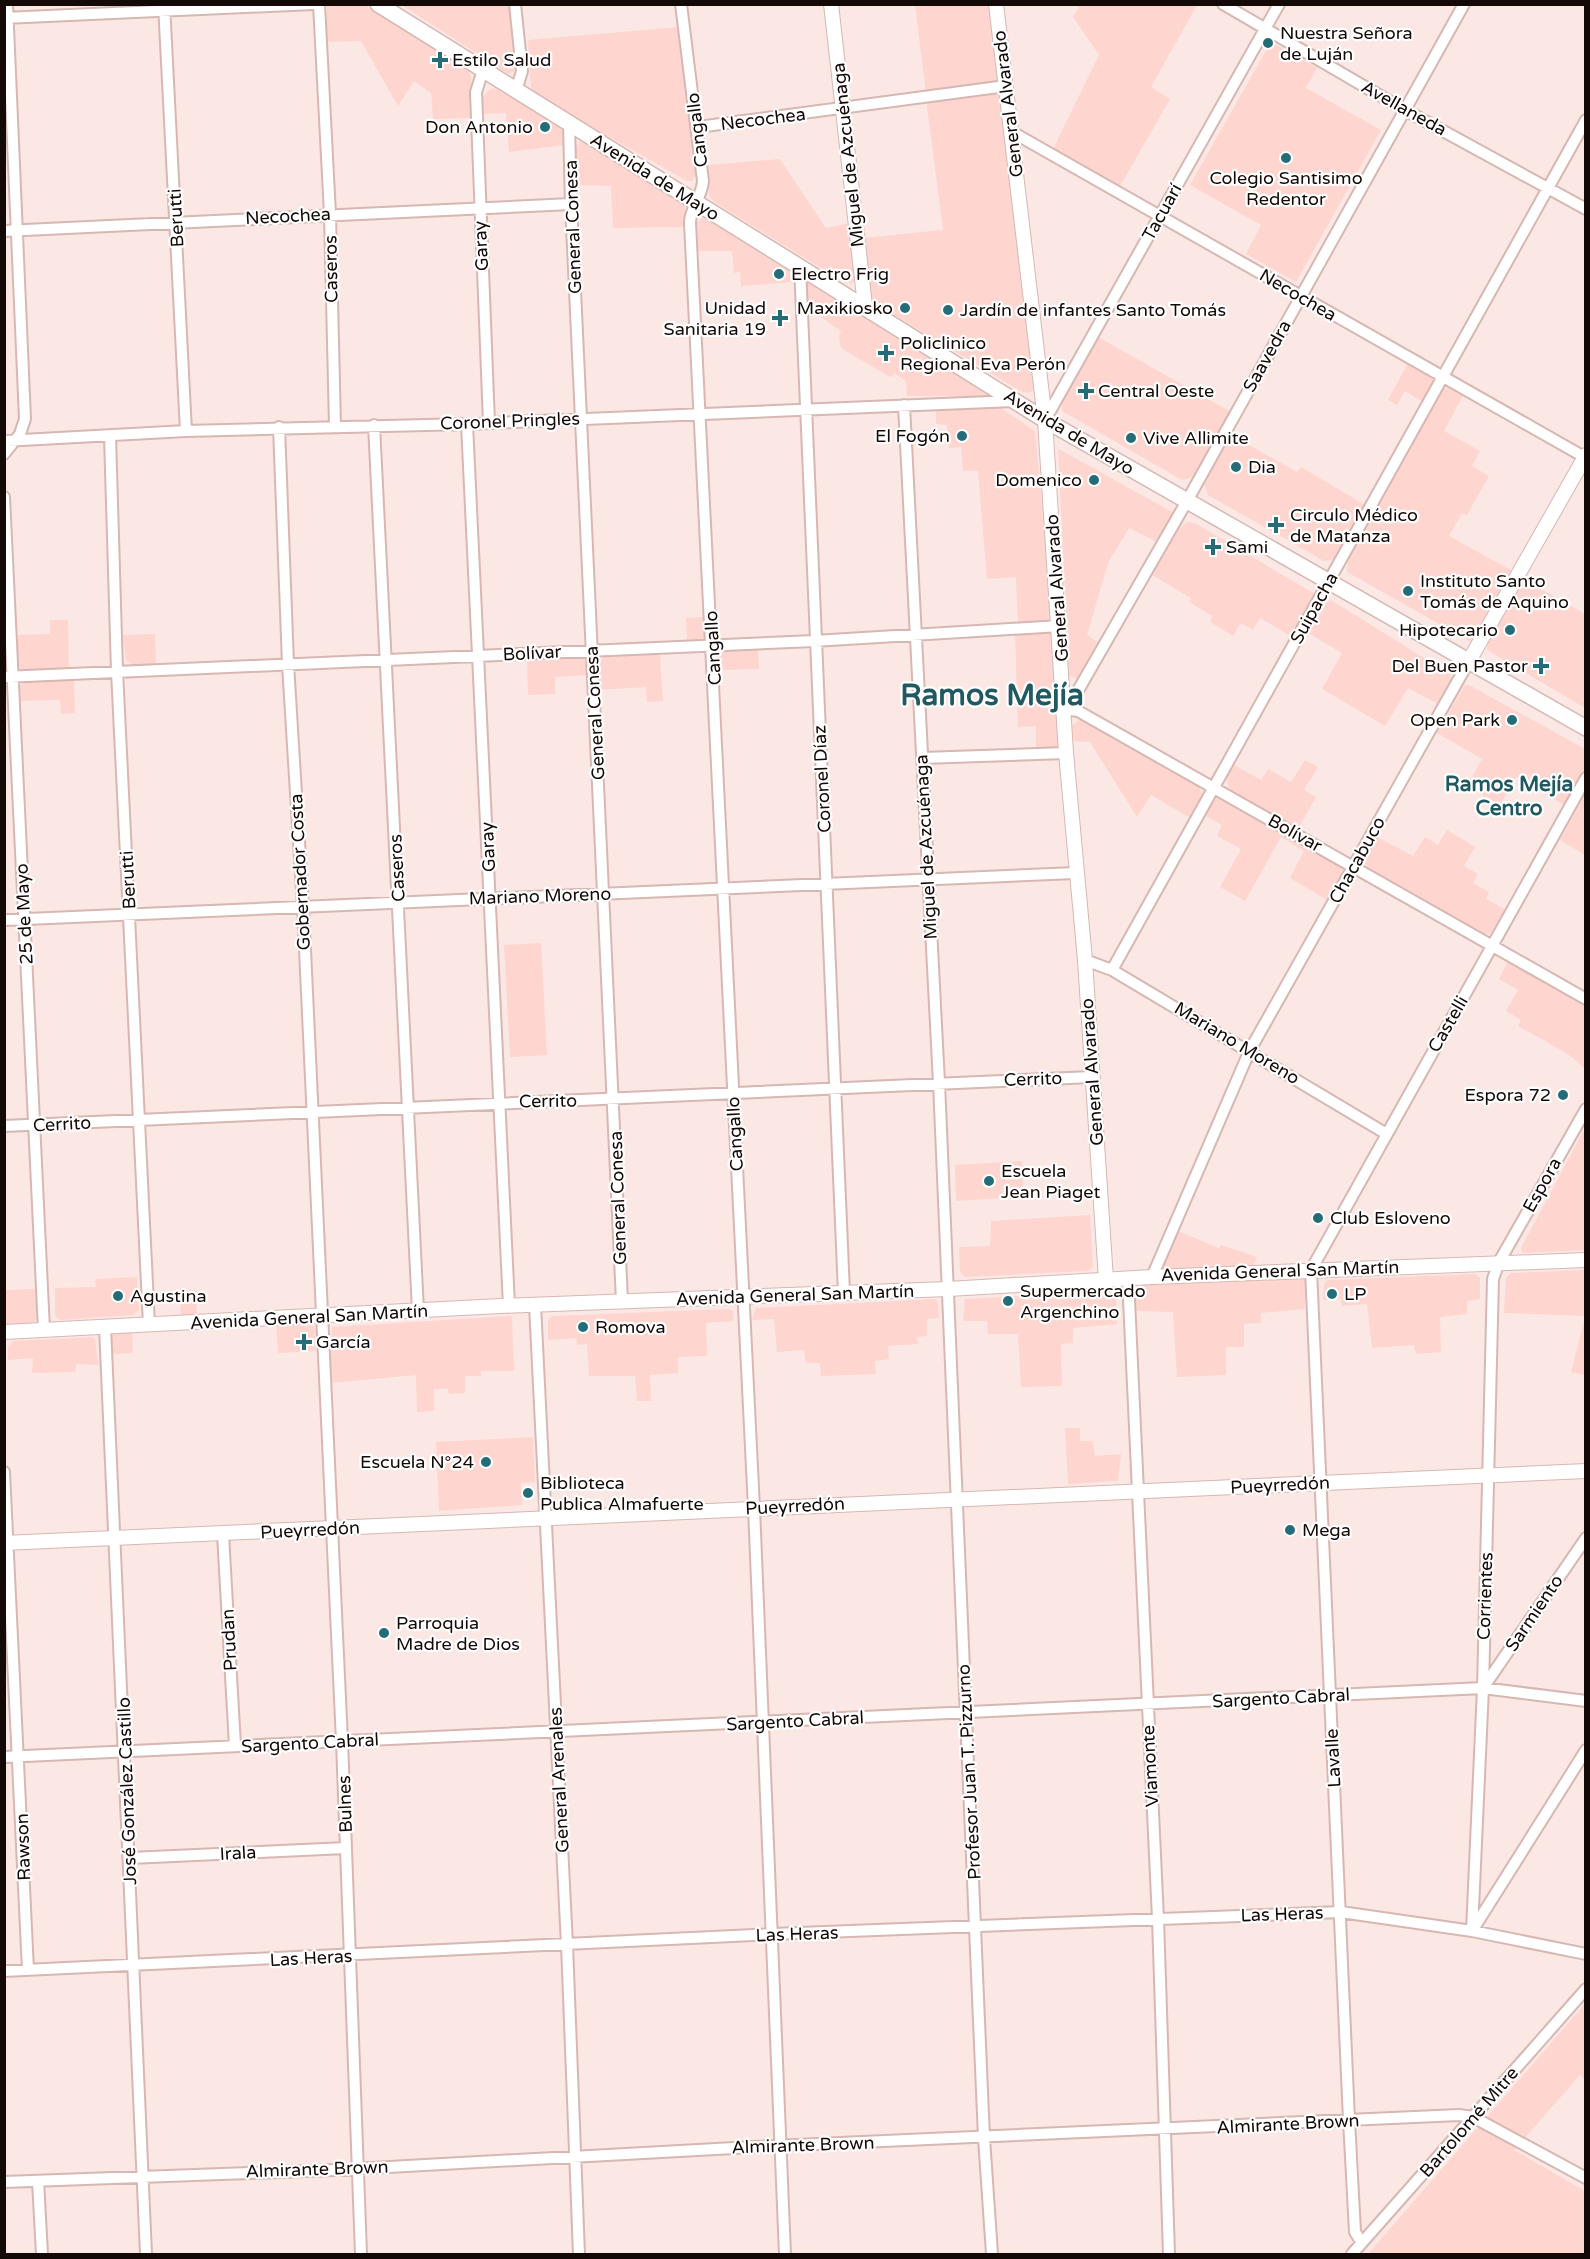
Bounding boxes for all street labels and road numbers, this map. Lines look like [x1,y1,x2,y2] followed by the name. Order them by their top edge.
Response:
[988,29,1028,179] street label: General Alvarado
[827,62,869,248] street label: Miguel de Azcuénaga
[1358,76,1450,140] street label: Avellaneda
[682,91,712,169] street label: Cangallo
[719,103,807,135] street label: Necochea
[586,128,724,226] street label: Avenida de Mayo
[560,160,586,294] street label: General Conesa
[1137,179,1187,244] street label: Tacuarí
[163,188,189,248] street label: Berutti
[245,203,331,229] street label: Necochea
[469,220,493,272] street label: Garay
[319,235,343,303] street label: Caseros
[1255,264,1341,326] street label: Necochea
[1238,316,1296,396] street label: Saavedra
[1000,384,1138,480] street label: Avenida de Mayo
[440,408,580,434] street label: Coronel Pringles
[1041,513,1073,662] street label: General Alvarado
[1285,568,1343,648] street label: Suipacha
[700,610,726,686] street label: Cangallo
[502,640,562,666] street label: Bolívar
[581,645,609,781] street label: General Conesa
[808,724,836,833] street label: Coronel Díaz
[910,754,942,940] street label: Miguel de Azcuénaga
[285,793,315,951] street label: Gobernador Costa
[1264,809,1326,857] street label: Bolívar
[1324,813,1390,907] street label: Chacabuco
[476,821,500,873] street label: Garay
[384,834,410,902] street label: Caseros
[115,850,141,910] street label: Berutti
[10,863,38,965] street label: 25 de Mayo
[468,883,612,909] street label: Mariano Moreno
[1423,992,1473,1056] street label: Castelli
[1076,997,1108,1146] street label: General Alvarado
[1170,997,1304,1089] street label: Mariano Moreno
[1003,1067,1063,1091] street label: Cerrito
[519,1089,577,1113] street label: Cerrito
[722,1096,748,1172] street label: Cangallo
[32,1111,92,1137] street label: Cerrito
[605,1131,631,1265] street label: General Conesa
[1518,1154,1566,1216] street label: Espora
[1160,1256,1400,1286] street label: Avenida General San Martín
[675,1280,915,1310] street label: Avenida General San Martín
[189,1300,429,1334] street label: Avenida General San Martín
[1230,1471,1330,1499] street label: Pueyrredón
[745,1492,845,1520] street label: Pueyrredón
[260,1516,360,1544] street label: Pueyrredón
[1472,1552,1498,1640] street label: Corrientes
[1500,1570,1568,1656] street label: Sarmiento
[216,1608,242,1672] street label: Prudan
[952,1664,986,1880] street label: Profesor Juan T. Pizzurno
[1212,1683,1350,1713] street label: Sargento Cabral
[113,1697,141,1885] street label: José González Castillo
[726,1706,864,1736] street label: Sargento Cabral
[544,1707,574,1853] street label: General Arenales
[1137,1724,1163,1808] street label: Viamonte
[241,1728,379,1758] street label: Sargento Cabral
[1320,1728,1346,1788] street label: Lavalle
[333,1775,357,1833] street label: Bulnes
[11,1813,35,1881] street label: Rawson
[219,1841,257,1865] street label: Irala
[1240,1902,1324,1926] street label: Las Heras
[755,1922,839,1946] street label: Las Heras
[269,1945,353,1971] street label: Las Heras
[1415,2062,1523,2182] street label: Bartolomé Mitre
[1216,2109,1360,2139] street label: Almirante Brown
[731,2132,875,2158] street label: Almirante Brown
[245,2156,389,2182] street label: Almirante Brown

